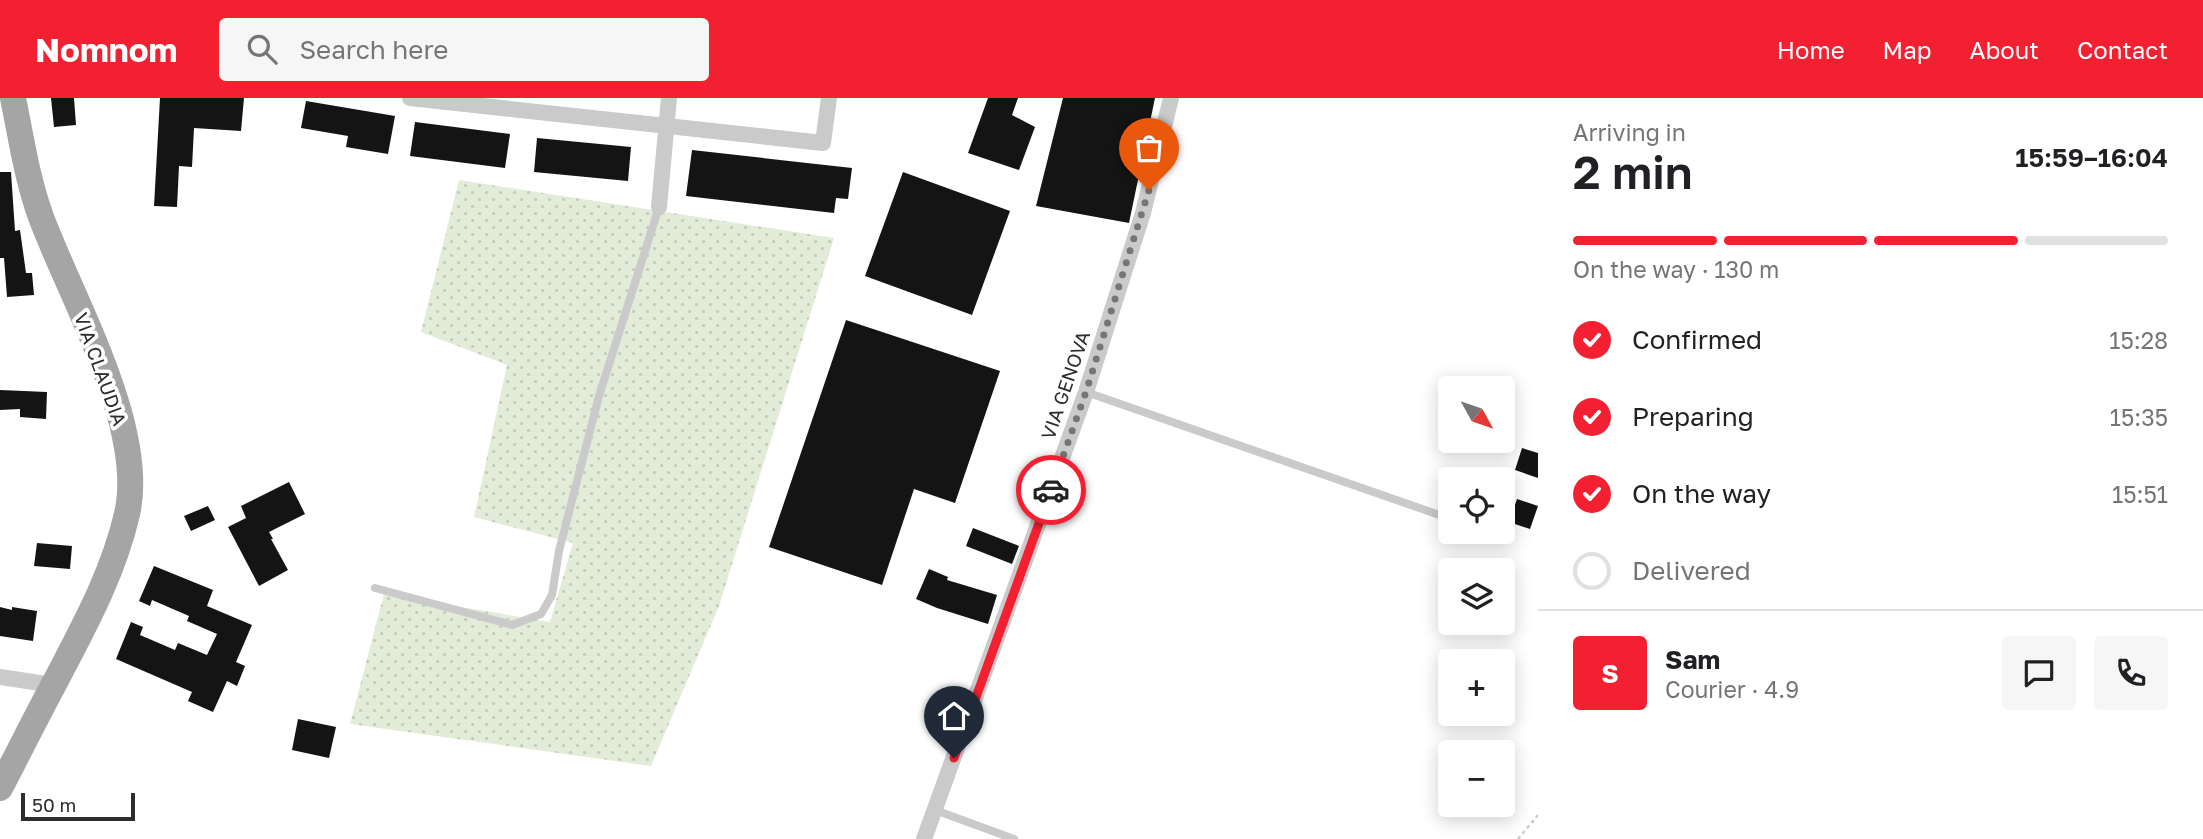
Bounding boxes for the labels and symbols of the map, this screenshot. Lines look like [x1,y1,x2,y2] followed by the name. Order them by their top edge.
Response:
[1119,118,1179,190] pin
[70,309,132,429] street label: VIA CLAUDIA
[1036,328,1094,442] street label: VIA GENOVA
[1438,376,1516,453] north arrow
[1016,455,1086,525] courier
[924,686,984,758] pin
[21,790,135,822] scale bar

